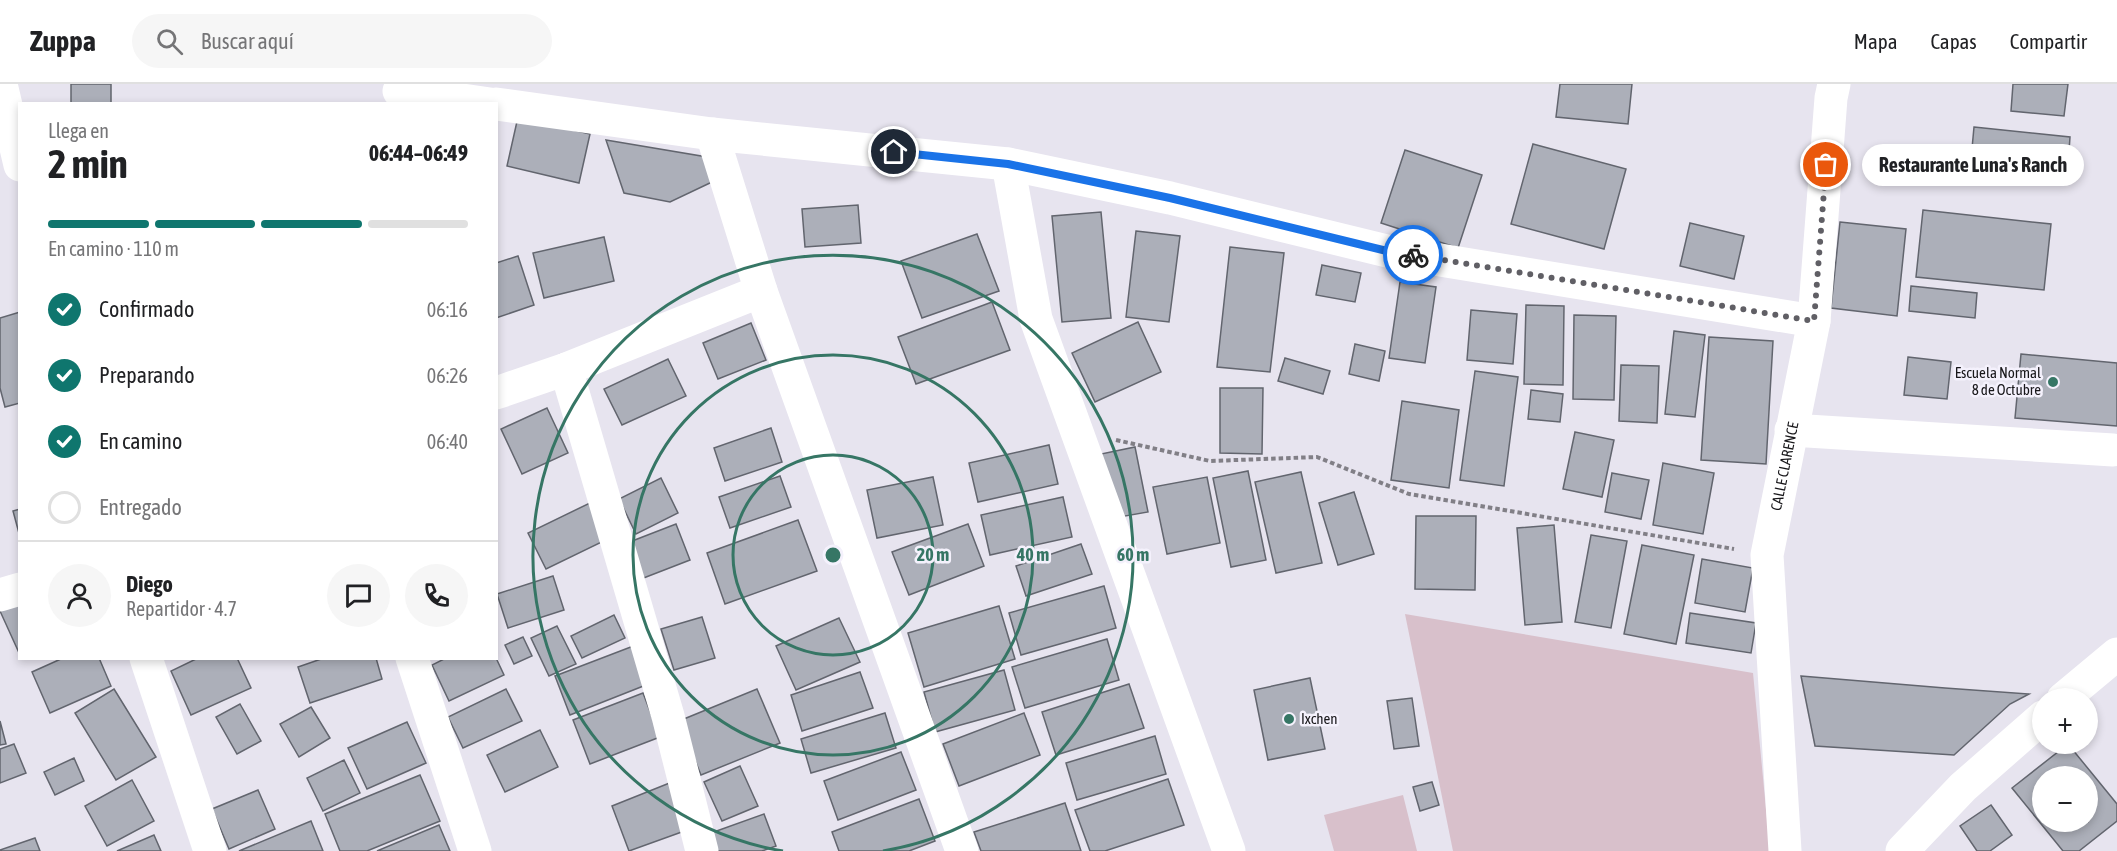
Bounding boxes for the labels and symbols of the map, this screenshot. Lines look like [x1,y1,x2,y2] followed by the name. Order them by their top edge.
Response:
[868,126,919,177] pin
[1800,139,1851,190] pin
[1862,144,2084,186] callout: Restaurante Luna's Ranch
[1383,225,1443,285] courier
[1955,364,2041,398] place label: Escuela Normal 8 de Octubre
[2046,375,2060,389] marker: Escuela Normal 8 de Octubre
[1767,420,1802,512] street label: CALLE CLARENCE
[917,544,949,565] text: 20 m
[1016,544,1049,565] text: 40 m
[1117,544,1149,565] text: 60 m
[823,545,843,565] centre of rings
[1301,710,1338,727] place label: Ixchen
[1282,712,1296,726] marker: Ixchen

